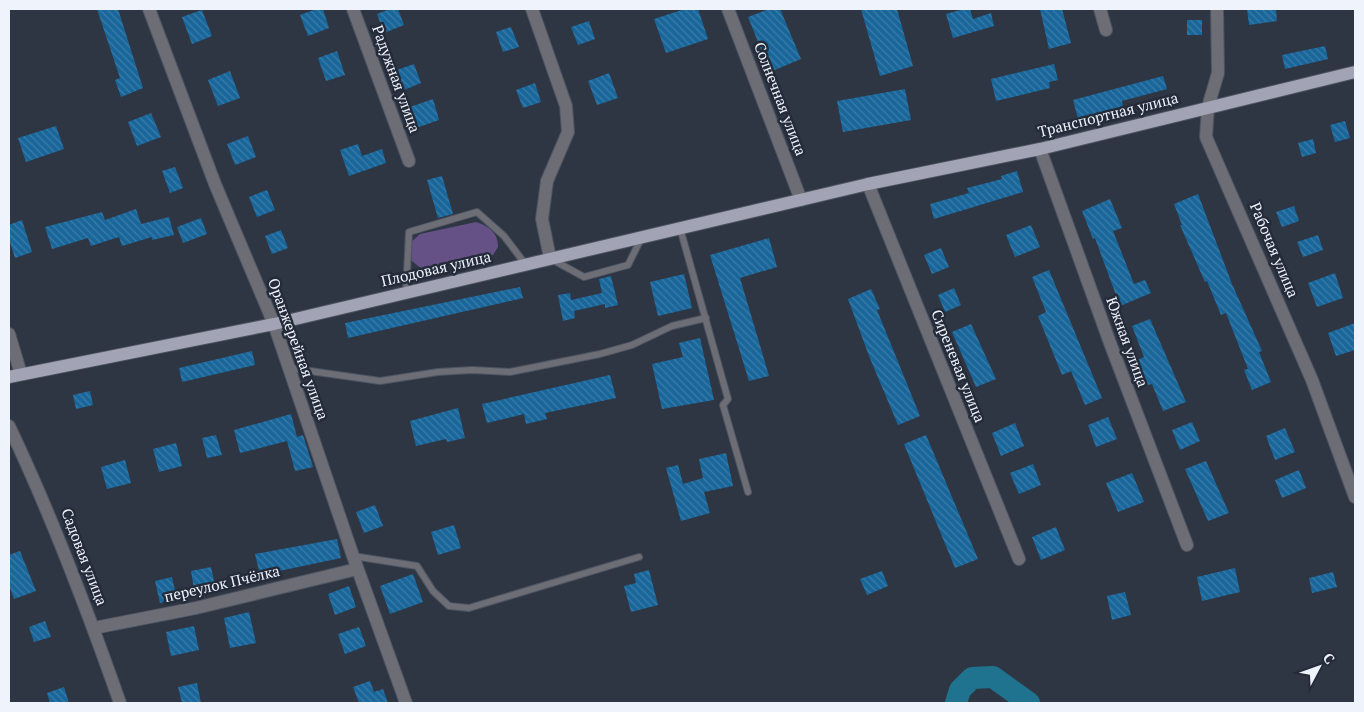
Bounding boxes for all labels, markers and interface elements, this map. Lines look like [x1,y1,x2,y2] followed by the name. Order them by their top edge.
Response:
[368,22,426,136] street label: Радужная улица
[750,39,812,159] street label: Солнечная улица
[1036,87,1180,141] street label: Транспортная улица
[1246,199,1304,301] street label: Рабочая улица
[379,246,493,290] street label: Плодовая улица
[264,275,334,423] street label: Оранжерейная улица
[1102,294,1154,390] street label: Южная улица
[927,306,991,425] street label: Сиреневая улица
[57,505,113,608] street label: Садовая улица
[162,560,282,606] street label: переулок Пчёлка
[1294,642,1344,692] north arrow
[1319,648,1339,668] text: С

